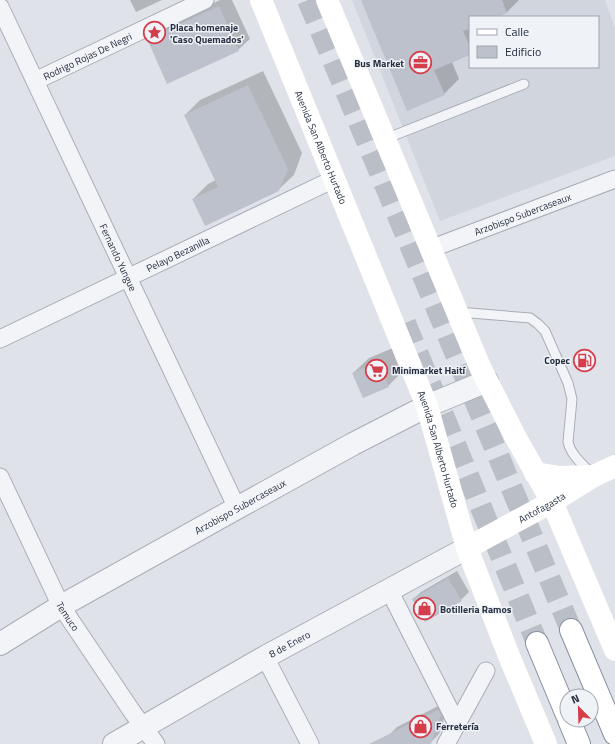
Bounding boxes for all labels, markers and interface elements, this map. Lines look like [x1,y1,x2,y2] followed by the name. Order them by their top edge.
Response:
[469,16,599,68] legend
[141,20,167,46] place icon: Placa homenaje 'Caso Quemados'
[170,20,244,47] place label: Placa homenaje 'Caso Quemados'
[505,22,529,41] text: Calle
[40,28,134,84] street label: Rodrigo Rojas De Negri
[505,42,541,61] text: Edificio
[407,50,433,76] office icon: Bus Market
[354,56,404,71] place label: Bus Market
[291,88,351,206] street label: Avenida San Alberto Hurtado
[472,189,574,239] street label: Arzobispo Subercaseaux
[96,221,141,294] street label: Fernando Yungue
[144,232,212,275] street label: Pelayo Bezanilla
[572,347,598,373] fuel station icon: Copec
[544,353,571,368] place label: Copec
[363,357,389,383] supermarket icon: Minimarket Haití
[392,363,467,378] place label: Minimarket Haití
[414,388,463,509] street label: Avenida San Alberto Hurtado
[192,475,289,538] street label: Arzobispo Subercaseaux
[515,488,568,526] street label: Antofagasta
[412,596,438,622] shop icon: Botilleria Ramos
[52,599,83,634] street label: Temuco
[440,602,512,617] place label: Botilleria Ramos
[266,627,313,661] street label: 8 de Enero
[559,688,599,728] north arrow
[568,690,582,708] text: N
[408,713,434,739] shop icon: Ferretería
[436,719,479,734] place label: Ferretería

